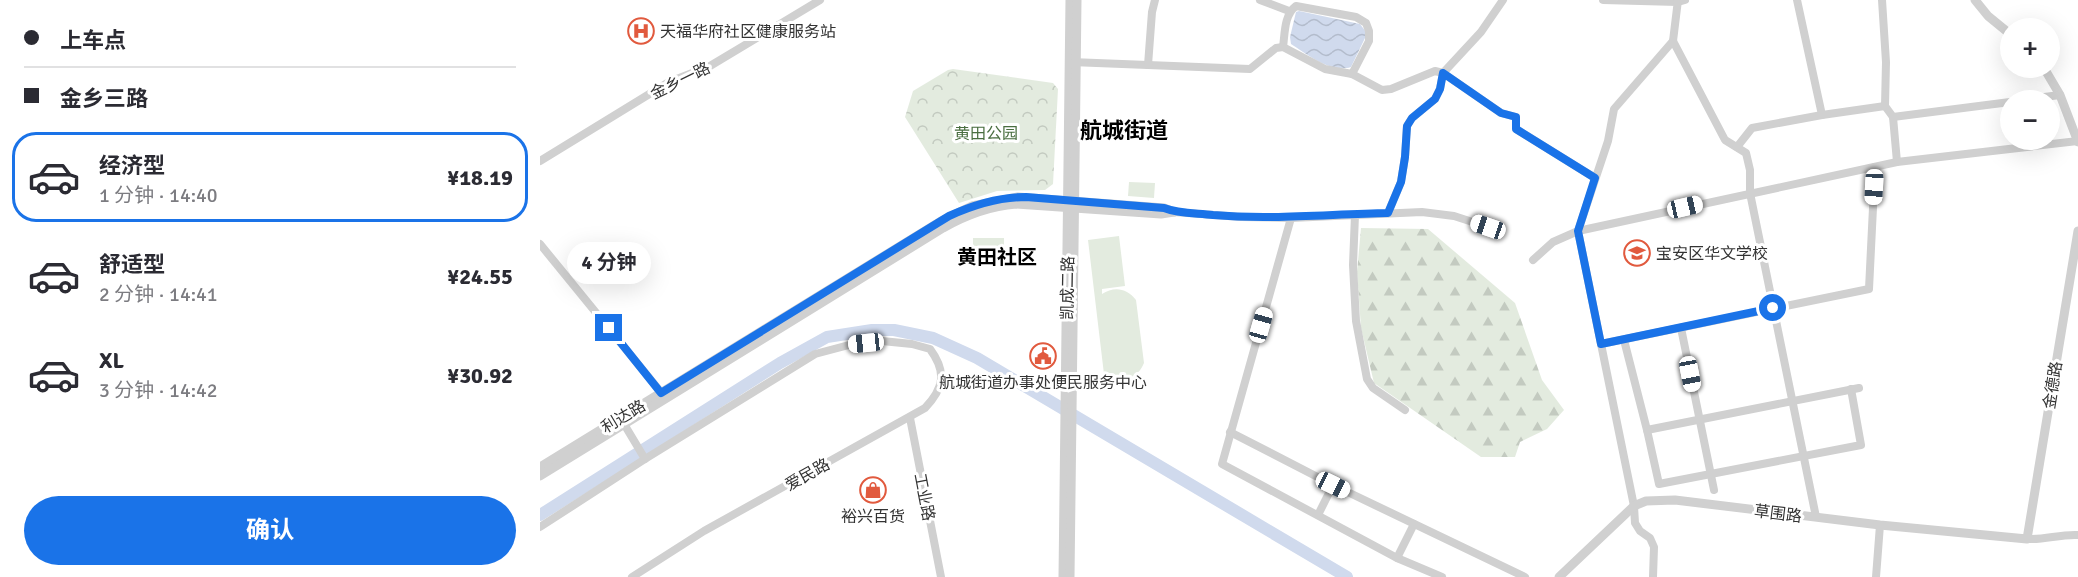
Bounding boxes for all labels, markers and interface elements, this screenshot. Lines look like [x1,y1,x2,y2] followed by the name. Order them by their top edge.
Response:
[626,16,656,46] hospital icon: 天福华府社区健康服务站
[2000,18,2060,150] map controls
[2000,18,2060,78] button: +
[660,22,836,42] place label: 天福华府社区健康服务站
[60,27,126,54] text: 上车点
[647,58,714,104] street label: 金乡一路
[60,85,148,112] text: 金乡三路
[2000,90,2060,150] button: −
[1080,117,1168,144] district label: 航城街道
[954,124,1018,144] park label: 黄田公园
[27,150,81,204] icon: car
[99,152,165,179] text: 经济型
[447,164,513,191] text: ¥18.19
[1864,169,1884,205] car
[99,183,218,208] text: 1 分钟 · 14:40
[1665,194,1705,220] car
[1468,213,1508,241] car
[1622,238,1652,268] school or university icon: 宝安区华文学校
[567,241,651,283] callout: 4 分钟
[1656,244,1768,264] place label: 宝安区华文学校
[957,245,1037,270] district label: 黄田社区
[27,249,81,303] icon: car
[581,250,637,275] text: 4 分钟
[99,251,165,278] text: 舒适型
[1057,256,1079,320] street label: 凯成二路
[447,263,513,290] text: ¥24.55
[99,282,218,307] text: 2 分钟 · 14:41
[1759,294,1786,321] route start
[1247,305,1275,345] car
[595,314,622,341] route end
[847,332,885,354] car
[1028,341,1058,371] public building icon: 航城街道办事处便民服务中心
[99,347,124,374] text: XL
[27,348,81,402] icon: car
[1678,355,1702,393] car
[2039,360,2067,410] street label: 金德路
[447,362,513,389] text: ¥30.92
[939,373,1147,393] place label: 航城街道办事处便民服务中心
[99,378,218,403] text: 3 分钟 · 14:42
[598,396,649,438] street label: 利达路
[782,454,833,495] street label: 爱民路
[1313,469,1353,501] car
[910,472,938,523] street label: 工业路
[858,475,888,505] shop icon: 裕兴百货
[24,496,516,565] button: 确认
[1753,501,1803,527] street label: 草围路
[841,507,905,527] place label: 裕兴百货

